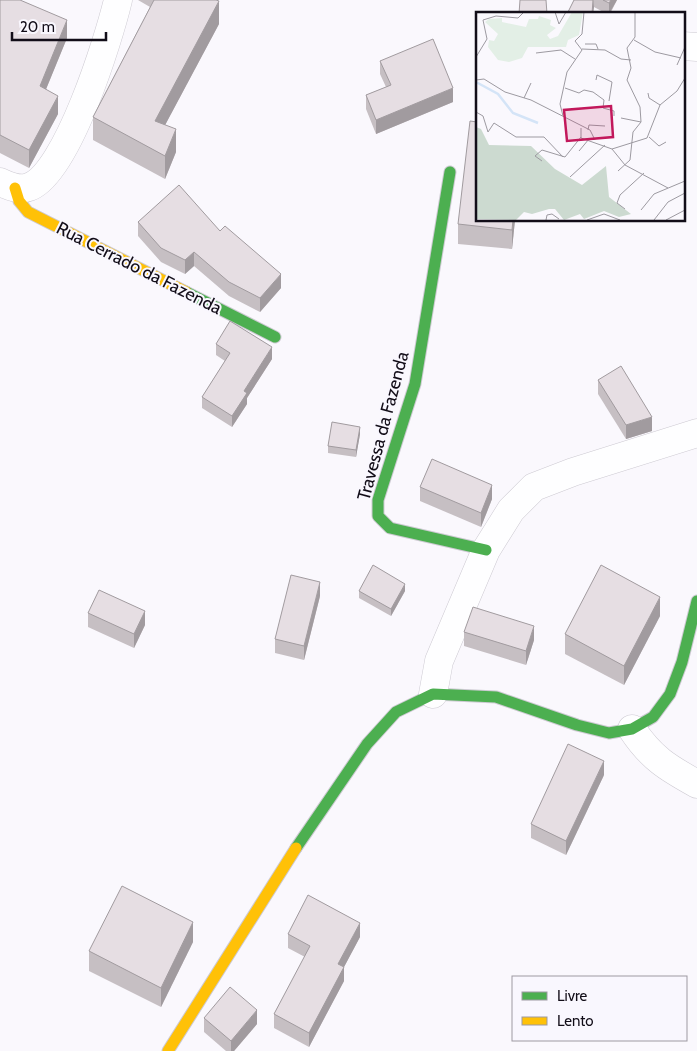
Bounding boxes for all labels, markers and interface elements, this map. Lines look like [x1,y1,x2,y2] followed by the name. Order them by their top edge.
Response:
[12,10,106,42] scale bar
[476,12,684,221] inset map
[20,18,55,36] text: 20 m
[53,217,226,319] street label: Rua Cerrado da Fazenda
[353,349,414,503] street label: Travessa da Fazenda
[512,976,687,1041] legend
[557,987,588,1005] text: Livre
[557,1012,594,1030] text: Lento

